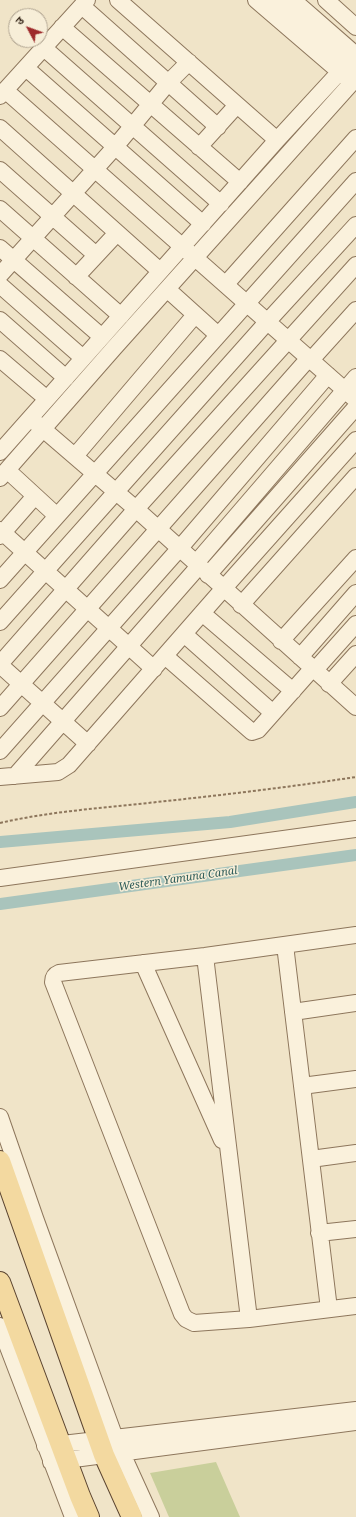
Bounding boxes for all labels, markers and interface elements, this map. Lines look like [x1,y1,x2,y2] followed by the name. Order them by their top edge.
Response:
[8,8,48,48] north arrow
[12,13,27,28] text: उ
[118,864,238,894] water label: Western Yamuna Canal

